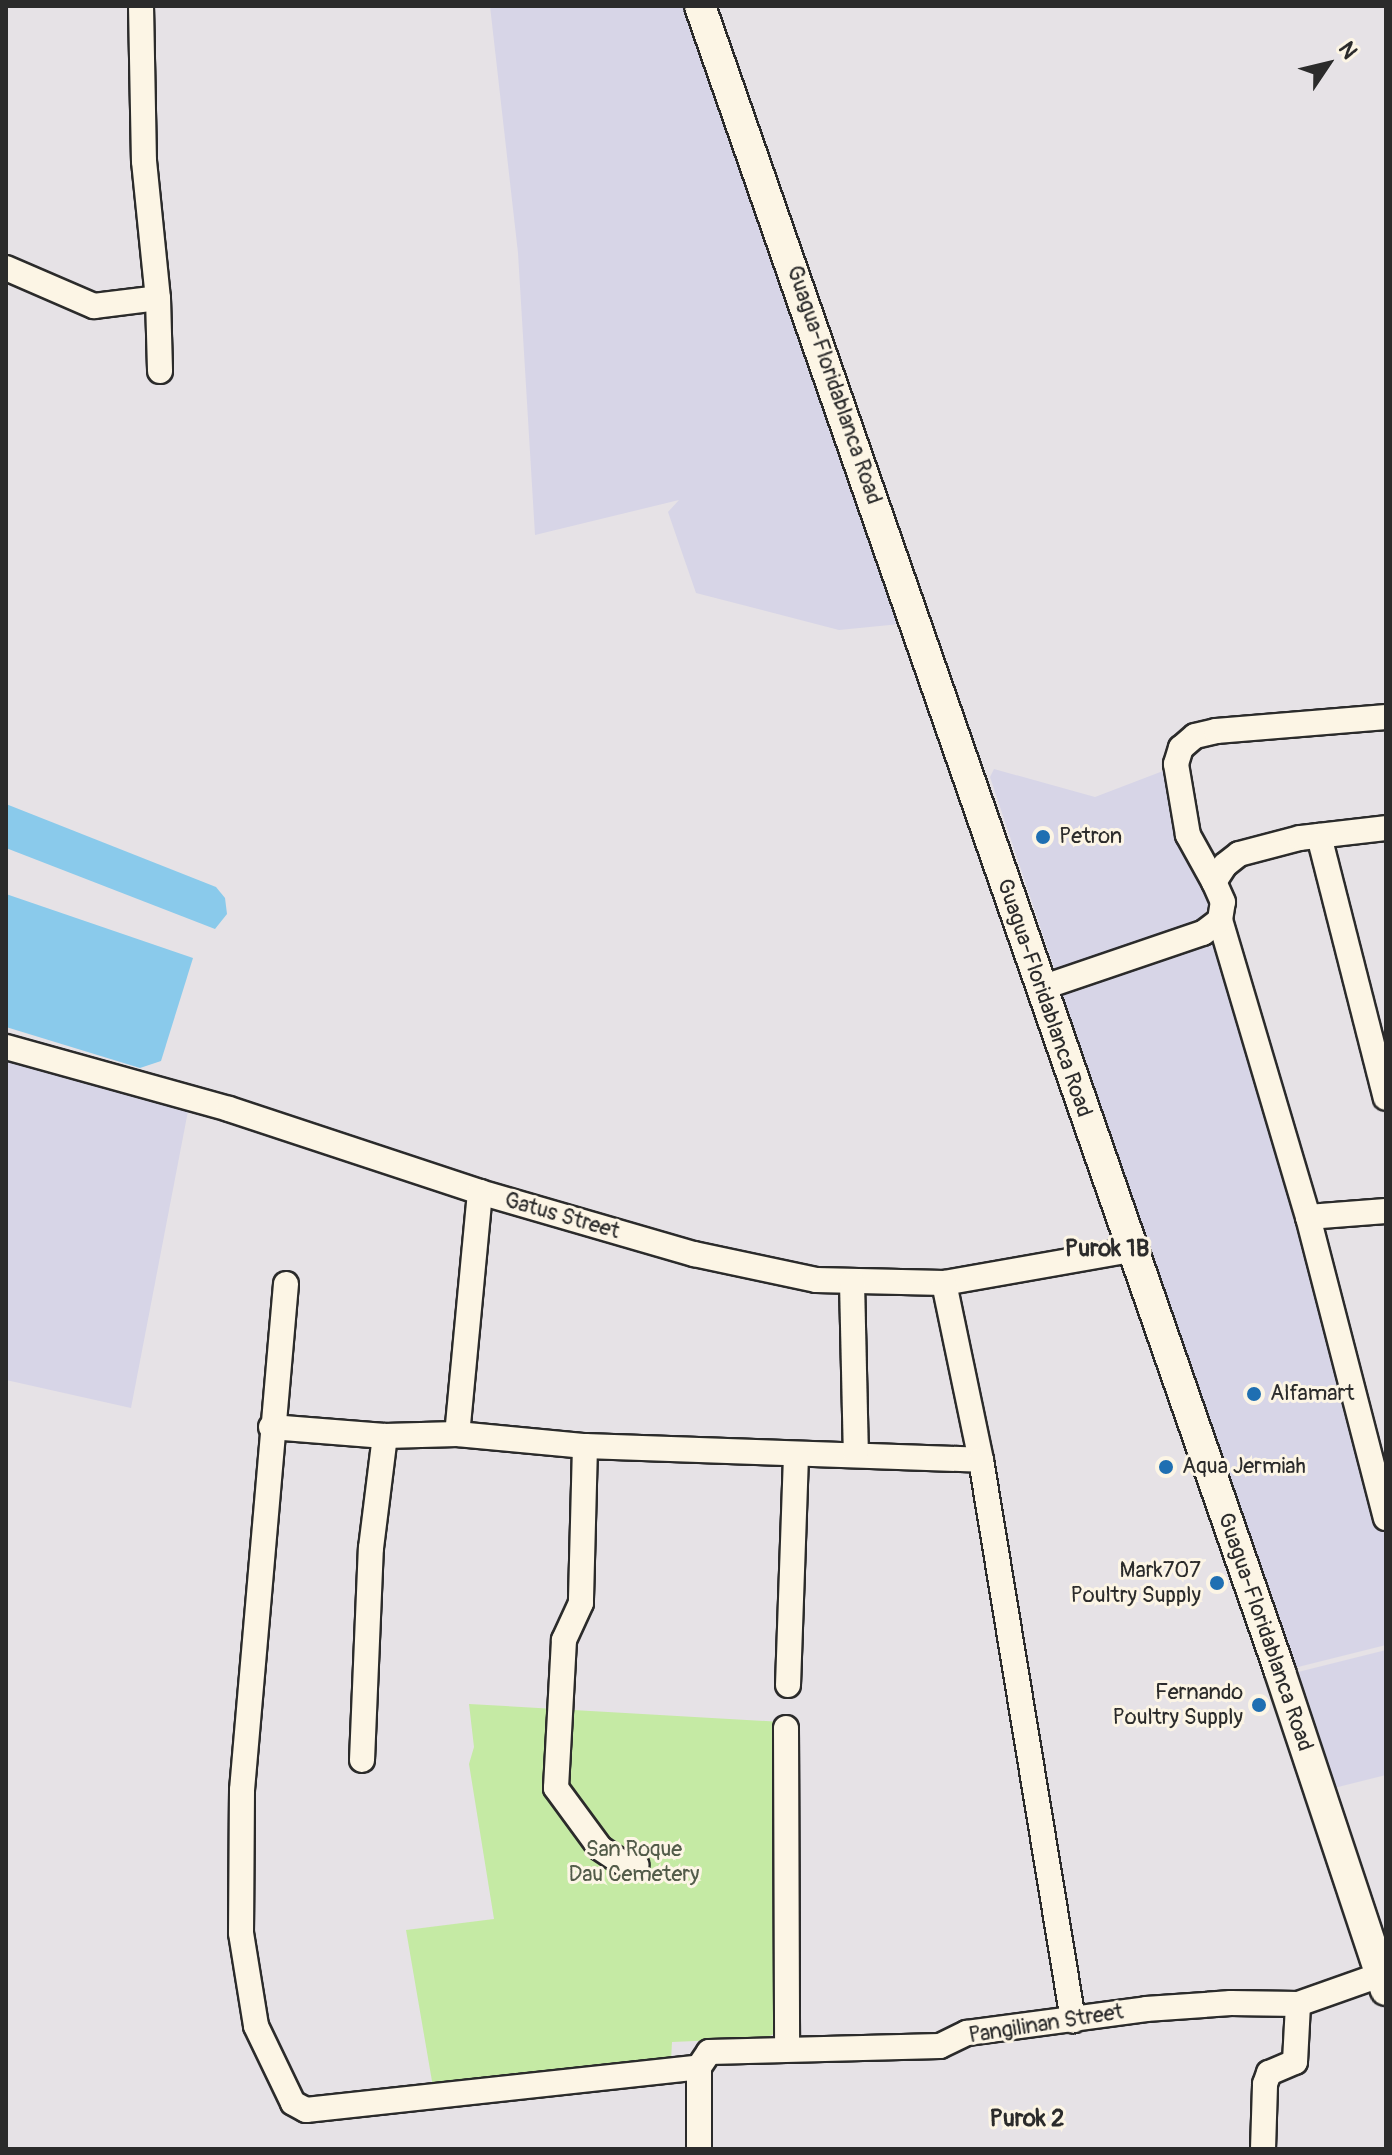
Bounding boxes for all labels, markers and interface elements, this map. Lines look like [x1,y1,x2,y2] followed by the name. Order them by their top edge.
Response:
[1288,24,1368,104] north arrow
[1332,36,1363,64] text: N
[781,262,887,508] street label: Guagua-Floridablanca Road
[1059,824,1122,850] place label: Petron
[1034,828,1052,846] marker: Petron
[991,875,1097,1121] street label: Guagua-Floridablanca Road
[501,1187,623,1245] street label: Gatus Street
[1065,1235,1149,1263] district label: Purok 1B
[1270,1381,1354,1407] place label: Alfamart
[1245,1385,1263,1403] marker: Alfamart
[1182,1454,1306,1480] place label: Aqua Jermiah
[1157,1458,1175,1476] marker: Aqua Jermiah
[1212,1509,1318,1755] street label: Guagua-Floridablanca Road
[1071,1557,1201,1608] place label: Mark707 Poultry Supply
[1208,1574,1226,1592] marker: Mark707 Poultry Supply
[1113,1679,1243,1730] place label: Fernando Poultry Supply
[1250,1696,1268,1714] marker: Fernando Poultry Supply
[569,1836,699,1888] park label: San Roque Dau Cemetery
[967,1999,1125,2049] street label: Pangilinan Street
[990,2105,1064,2133] district label: Purok 2

